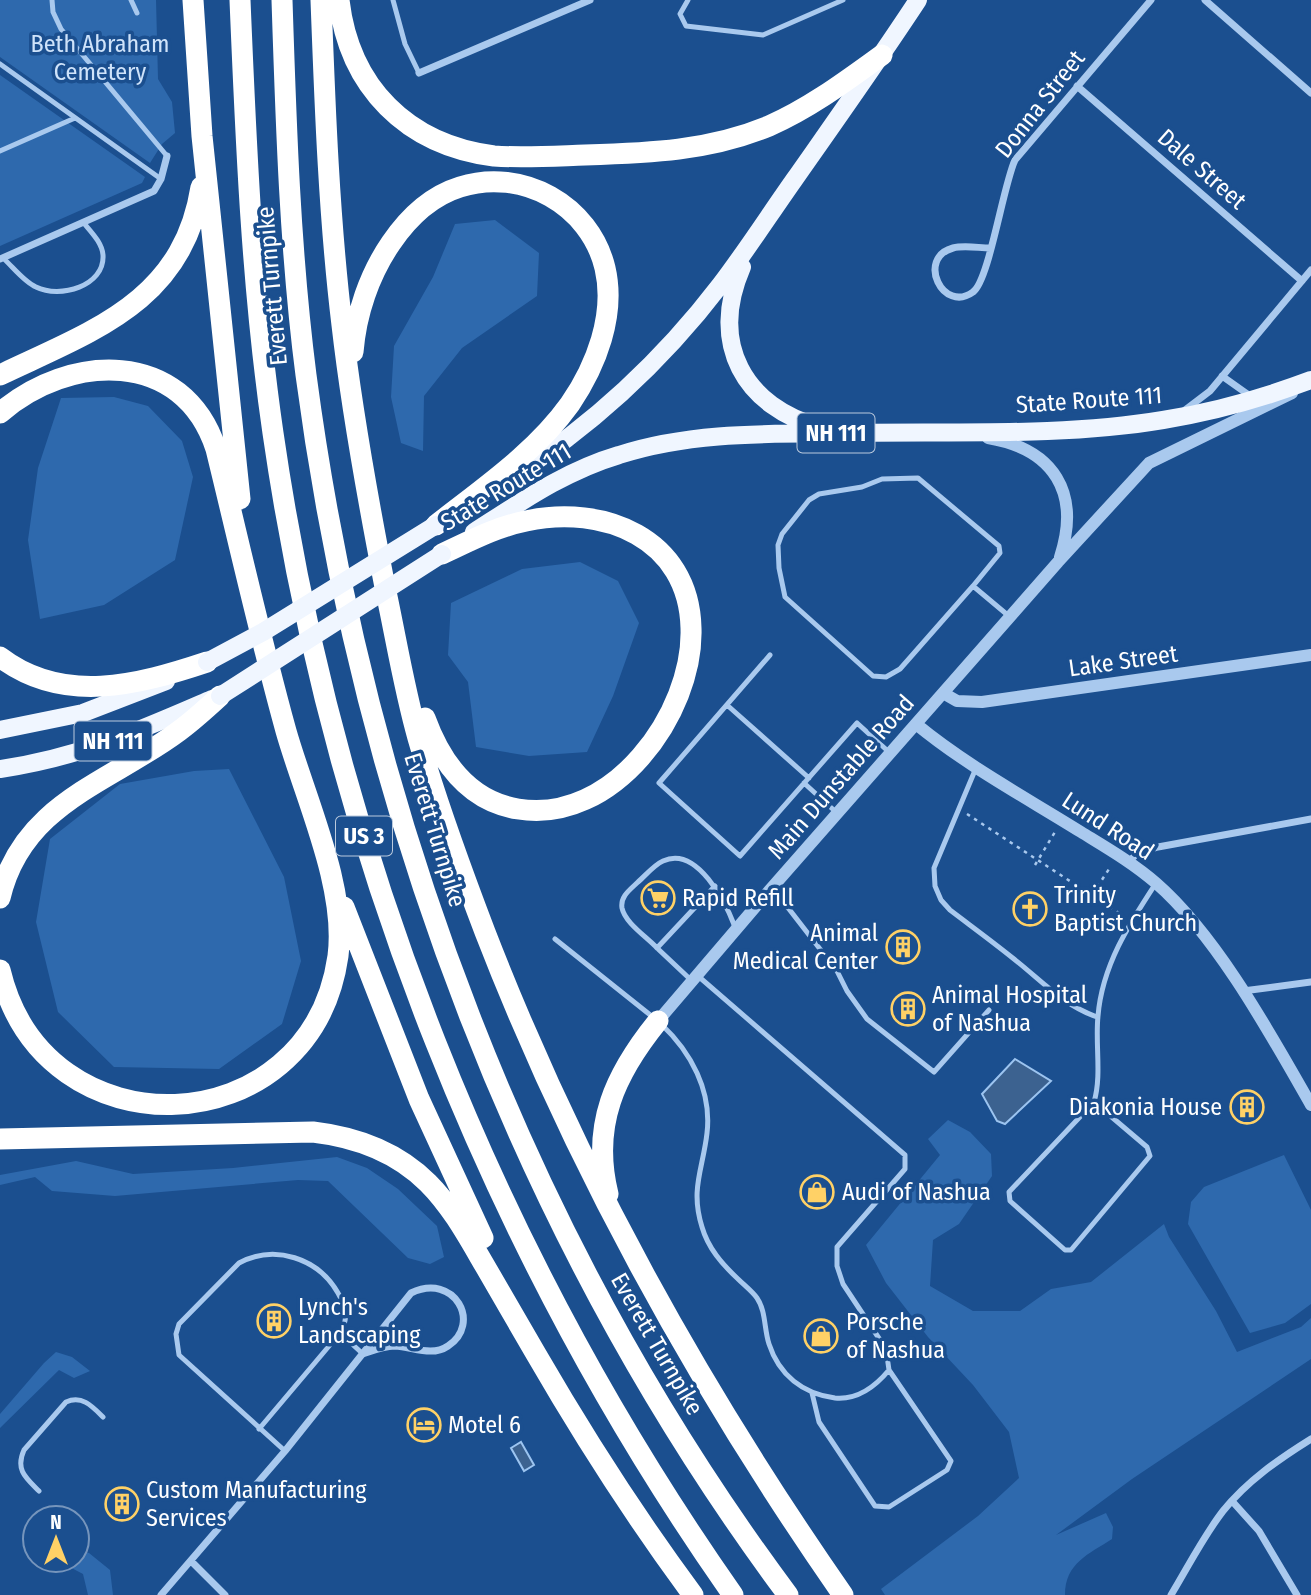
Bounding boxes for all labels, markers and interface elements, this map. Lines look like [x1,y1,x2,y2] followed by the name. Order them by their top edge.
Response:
[31,30,169,86] park label: Beth Abraham Cemetery
[989,45,1091,163] street label: Donna Street
[1152,123,1252,215] street label: Dale Street
[251,205,293,367] street label: Everett Turnpike
[1015,381,1163,419] street label: State Route 111
[798,414,874,452] road number: NH 111
[436,437,576,537] street label: State Route 111
[1067,639,1179,682] street label: Lake Street
[762,689,920,865] street label: Main Dunstable Road
[74,722,152,761] road number: NH 111
[398,750,472,910] street label: Everett Turnpike
[1057,786,1159,866] street label: Lund Road
[336,816,392,856] road number: US 3
[639,879,677,917] supermarket icon: Rapid Refill
[1054,881,1197,937] place label: Trinity Baptist Church
[682,884,794,912] place label: Rapid Refill
[1011,890,1049,928] church icon: Trinity Baptist Church
[733,919,879,975] place label: Animal Medical Center
[884,928,922,966] building icon: Animal Medical Center
[932,981,1087,1037] place label: Animal Hospital of Nashua
[889,990,927,1028] building icon: Animal Hospital of Nashua
[1228,1088,1266,1126] building icon: Diakonia House
[1069,1093,1222,1121] place label: Diakonia House
[798,1173,836,1211] shop icon: Audi of Nashua
[842,1178,991,1206] place label: Audi of Nashua
[605,1268,709,1420] street label: Everett Turnpike
[298,1293,421,1349] place label: Lynch's Landscaping
[255,1302,293,1340] building icon: Lynch's Landscaping
[846,1308,945,1364] place label: Porsche of Nashua
[802,1317,840,1355] shop icon: Porsche of Nashua
[405,1406,443,1444] hotel icon: Motel 6
[448,1411,521,1439] place label: Motel 6
[146,1476,367,1532] place label: Custom Manufacturing Services
[103,1485,141,1523] building icon: Custom Manufacturing Services
[21,1504,91,1574] north arrow
[50,1511,62,1534] text: N

